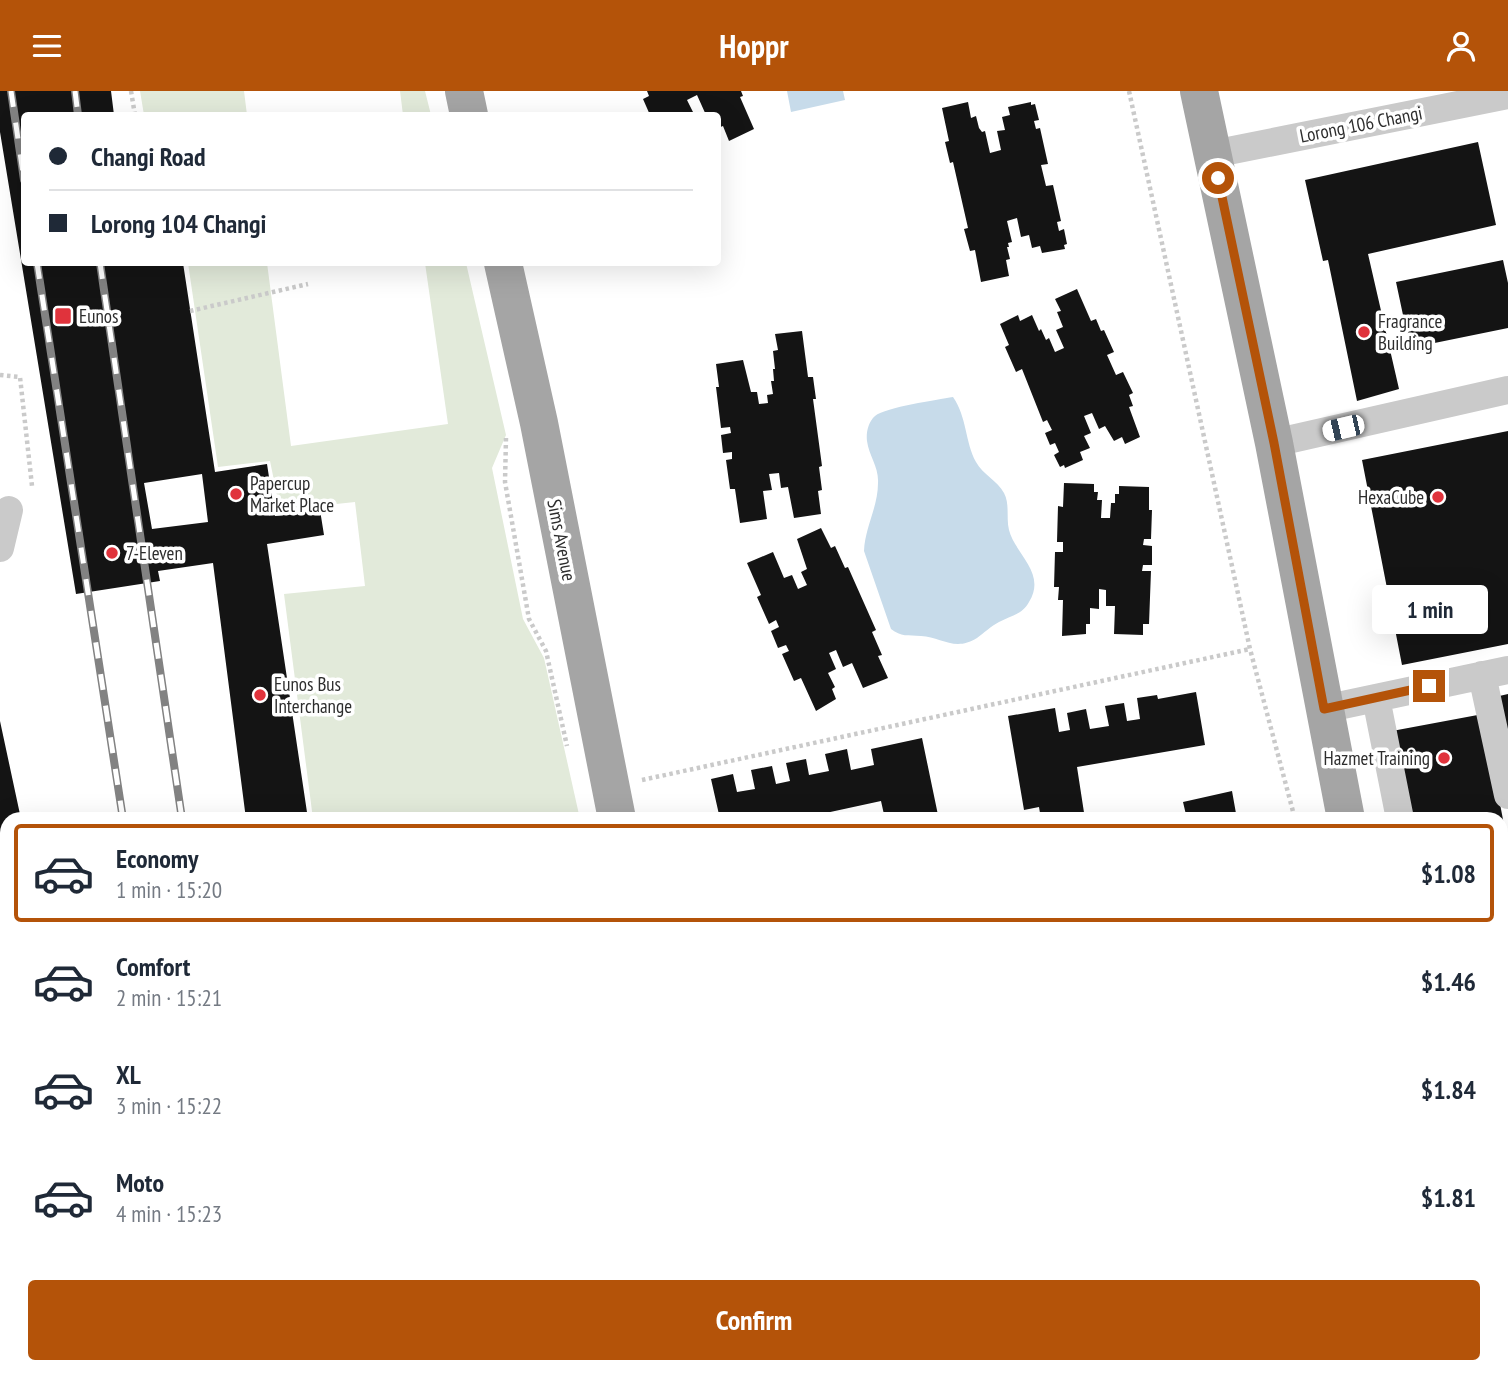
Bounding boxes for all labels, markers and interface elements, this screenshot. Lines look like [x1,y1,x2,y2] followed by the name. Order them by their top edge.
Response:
[719,25,789,67] text: Hoppr
[28,27,66,65] icon: menu
[1442,27,1480,65] icon: person
[1298,100,1424,148] street label: Lorong 106 Changi
[91,140,206,173] text: Changi Road
[1202,162,1234,194] route start
[91,207,266,240] text: Lorong 104 Changi
[79,304,118,328] place label: Eunos
[53,306,73,326] marker: Eunos
[1378,309,1442,355] place label: Fragrance Building
[1356,324,1372,340] marker: Fragrance Building
[1321,413,1366,443] car
[250,471,334,517] place label: Papercup Market Place
[1358,485,1424,509] place label: HexaCube
[228,486,244,502] marker: Papercup Market Place
[1430,489,1446,505] marker: HexaCube
[542,497,582,583] street label: Sims Avenue
[126,541,183,565] place label: 7-Eleven
[104,545,120,561] marker: 7-Eleven
[1371,585,1487,633] callout: 1 min
[1407,595,1453,624] text: 1 min
[1413,670,1445,702] route end
[274,672,352,718] place label: Eunos Bus Interchange
[252,687,268,703] marker: Eunos Bus Interchange
[1324,746,1430,770] place label: Hazmet Training
[1436,750,1452,766] marker: Hazmet Training
[32,842,95,905] icon: car
[116,842,198,875] text: Economy
[1421,857,1476,890] text: $1.08
[116,875,222,904] text: 1 min · 15:20
[32,950,95,1013] icon: car
[116,950,190,983] text: Comfort
[1421,965,1476,998] text: $1.46
[116,983,222,1012] text: 2 min · 15:21
[32,1058,95,1121] icon: car
[116,1058,141,1091] text: XL
[1421,1073,1476,1106] text: $1.84
[116,1091,222,1120] text: 3 min · 15:22
[32,1166,95,1229] icon: car
[116,1166,164,1199] text: Moto
[1421,1181,1476,1214] text: $1.81
[116,1199,222,1228] text: 4 min · 15:23
[28,1280,1480,1360] button: Confirm

